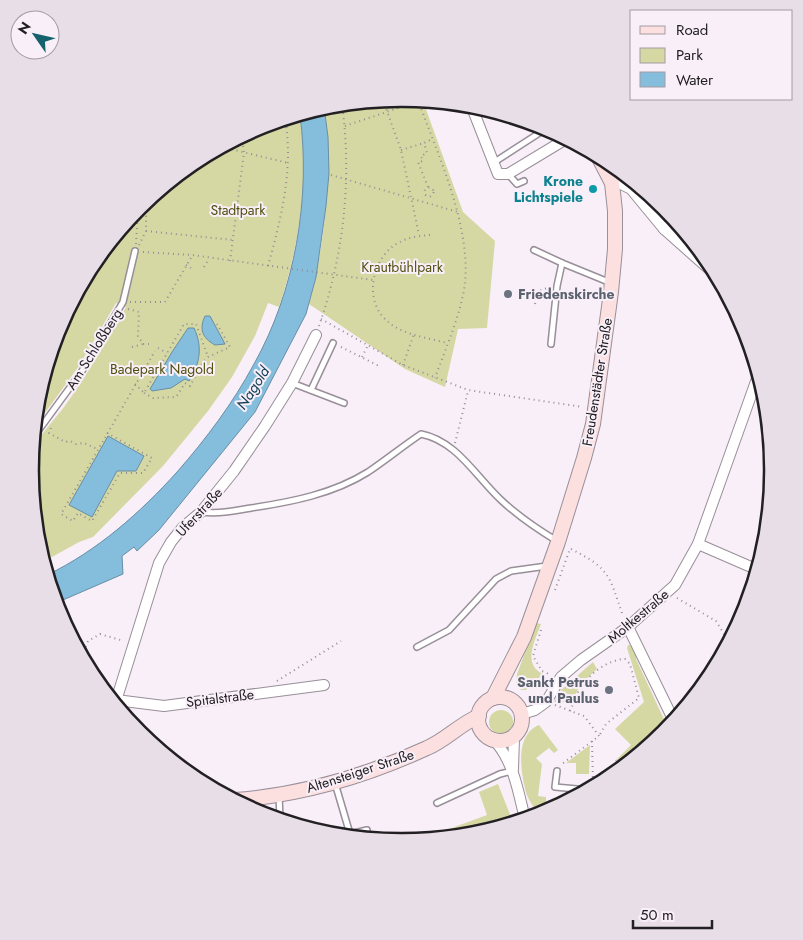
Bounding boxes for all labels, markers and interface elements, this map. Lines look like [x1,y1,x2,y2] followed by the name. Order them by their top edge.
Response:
[10,10,60,60] north arrow
[630,10,793,100] legend
[13,18,36,38] text: N
[676,19,708,41] text: Road
[676,44,703,66] text: Park
[676,69,714,91] text: Water
[514,171,583,207] place label: Krone Lichtspiele
[587,183,599,195] marker: Krone Lichtspiele
[211,200,266,220] park label: Stadtpark
[361,257,444,277] park label: Krautbühlpark
[518,284,615,304] place label: Friedenskirche
[502,288,514,300] marker: Friedenskirche
[61,304,127,394] street label: Am Schloßberg
[577,317,617,447] street label: Freudenstädter Straße
[110,359,214,379] park label: Badepark Nagold
[231,362,276,414] water label: Nagold
[171,483,227,541] street label: Uferstraße
[603,584,673,648] street label: Moltkestraße
[517,672,600,708] place label: Sankt Petrus und Paulus
[185,684,255,712] street label: Spitalstraße
[603,684,615,696] marker: Sankt Petrus und Paulus
[304,744,416,798] street label: Altensteiger Straße
[633,898,712,930] scale bar
[640,904,674,926] text: 50 m

